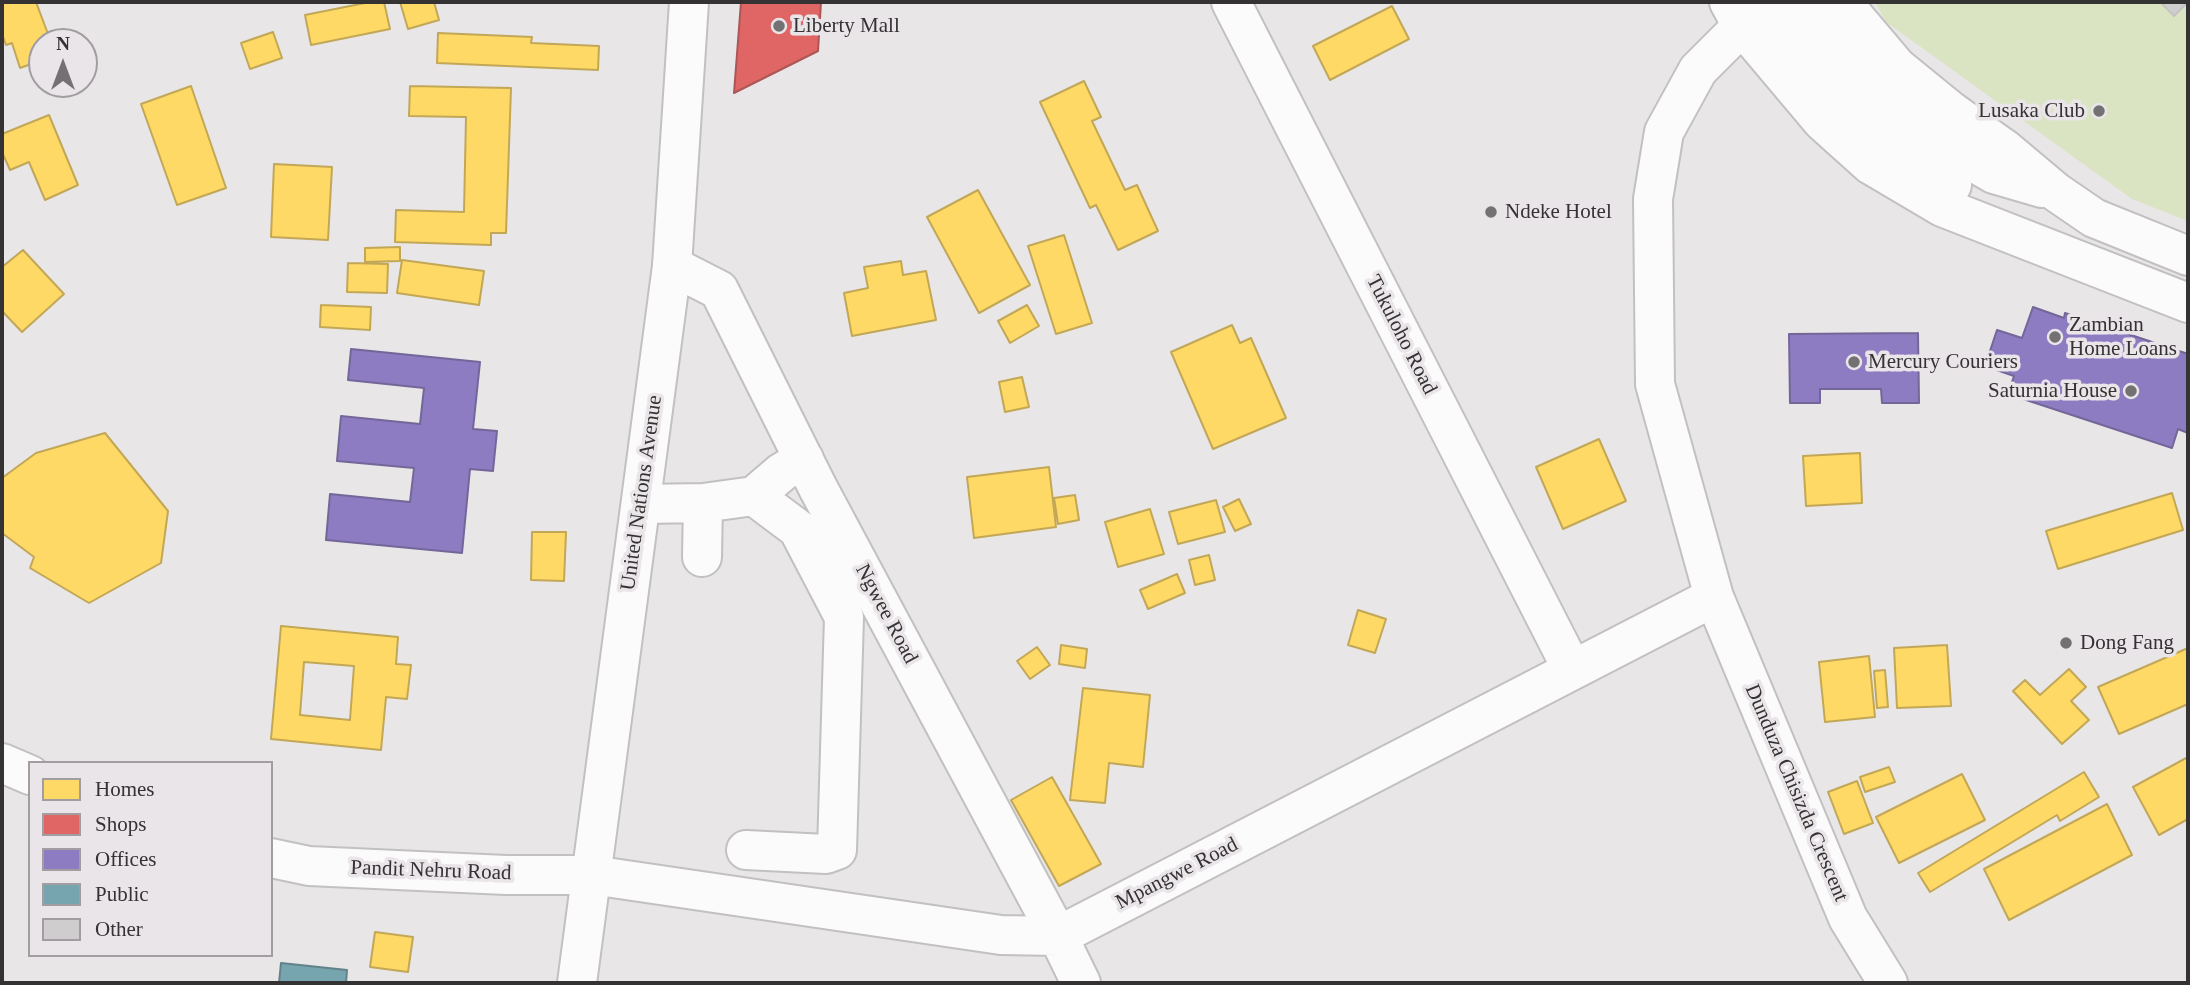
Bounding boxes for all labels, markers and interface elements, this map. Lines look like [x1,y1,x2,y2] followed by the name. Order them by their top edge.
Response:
[793,13,900,39] place label: Liberty Mall
[771,18,787,34] marker: Liberty Mall
[28,28,98,98] north arrow
[56,33,70,54] text: N
[1978,98,2085,124] place label: Lusaka Club
[2091,103,2107,119] marker: Lusaka Club
[1505,199,1612,225] place label: Ndeke Hotel
[1483,204,1499,220] marker: Ndeke Hotel
[1360,271,1442,399] street label: Tukuloho Road
[2069,312,2177,362] place label: Zambian Home Loans
[2047,329,2063,345] marker: Zambian Home Loans
[1868,349,2018,375] place label: Mercury Couriers
[1846,354,1862,370] marker: Mercury Couriers
[1988,378,2117,404] place label: Saturnia House
[2123,383,2139,399] marker: Saturnia House
[616,394,668,592] street label: United Nations Avenue
[849,560,923,668] street label: Ngwee Road
[2080,630,2174,656] place label: Dong Fang
[2058,635,2074,651] marker: Dong Fang
[1739,681,1853,905] street label: Dunduza Chisizda Crescent
[28,761,273,957] legend
[95,777,155,801] text: Homes
[95,812,146,836] text: Shops
[1112,832,1242,916] street label: Mpangwe Road
[95,847,156,871] text: Offices
[350,856,512,886] street label: Pandit Nehru Road
[95,882,149,906] text: Public
[95,917,143,941] text: Other

